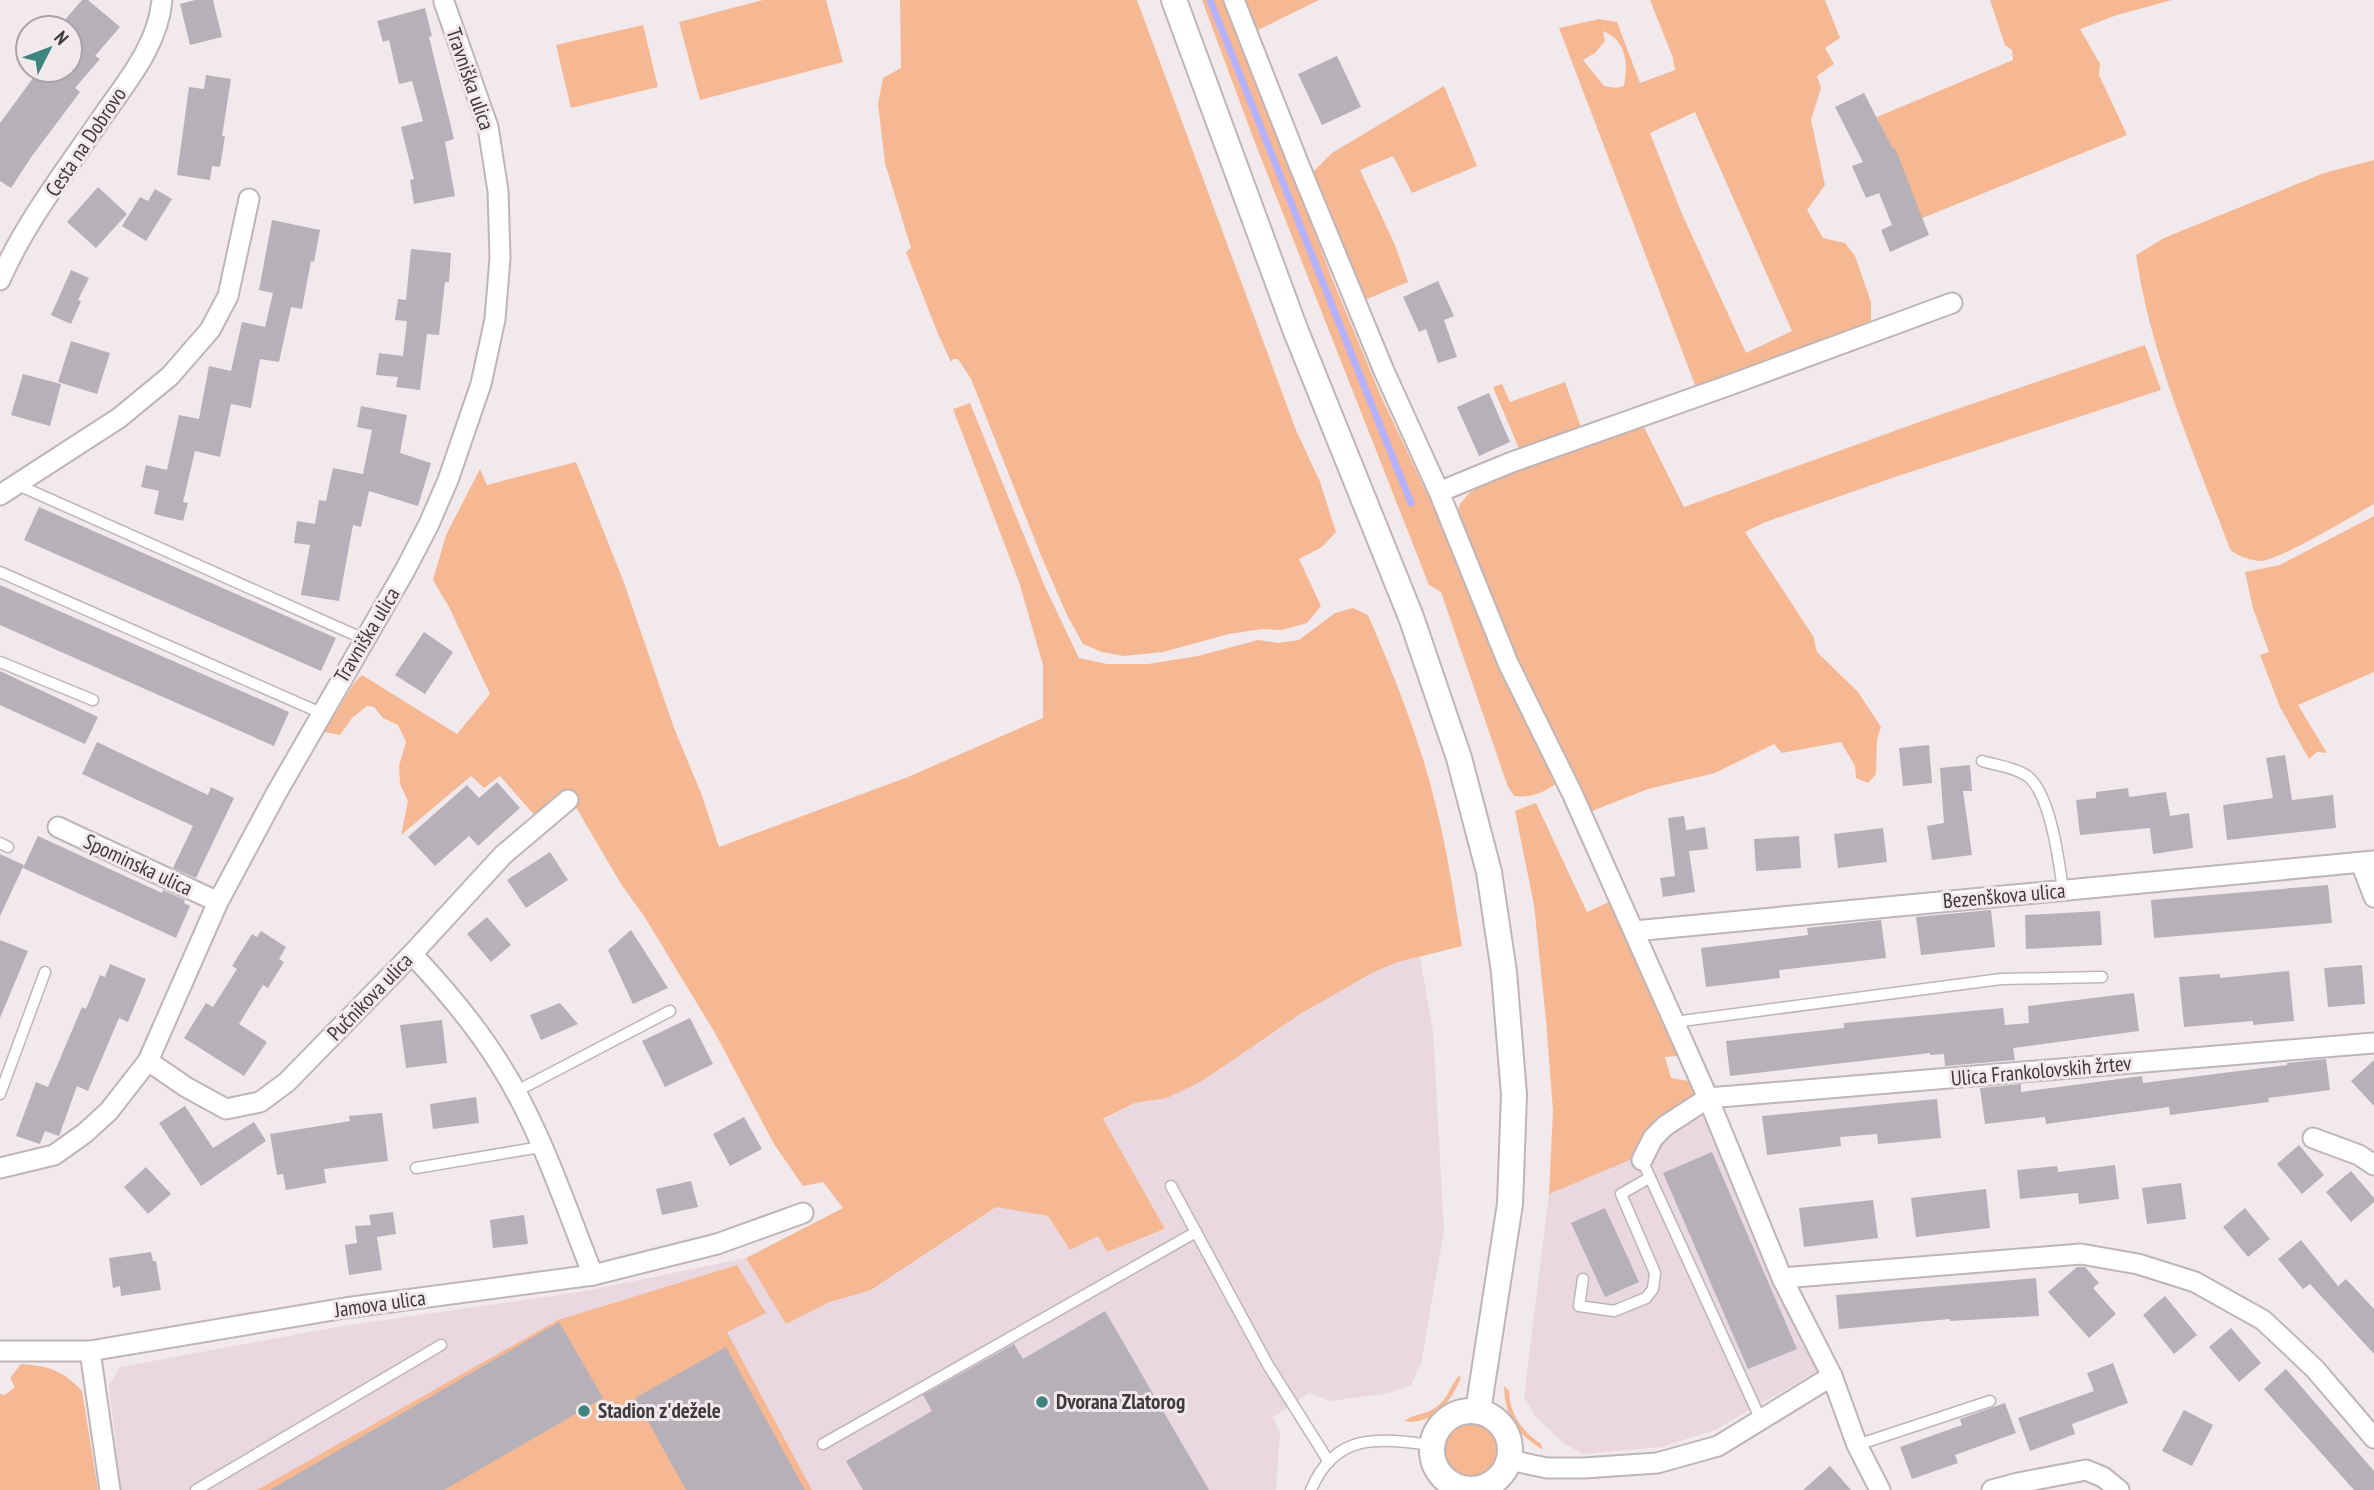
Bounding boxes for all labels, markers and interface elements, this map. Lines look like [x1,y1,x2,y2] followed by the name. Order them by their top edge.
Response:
[14,14,84,84] north arrow
[440,24,501,133] street label: Travniška ulica
[49,26,74,49] text: N
[39,82,132,202] street label: Cesta na Dobrovo
[328,582,405,687] street label: Travniška ulica
[79,828,197,902] street label: Spominska ulica
[1942,877,2066,914] street label: Bezenškova ulica
[321,947,418,1046] street label: Pučnikova ulica
[1950,1049,2133,1092] street label: Ulica Frankolovskih žrtev
[332,1284,427,1323] street label: Jamova ulica
[1056,1388,1185,1415] place label: Dvorana Zlatorog
[1034,1394,1050,1410] marker: Dvorana Zlatorog
[598,1397,721,1424] place label: Stadion z'dežele
[576,1403,592,1419] marker: Stadion z'dežele

